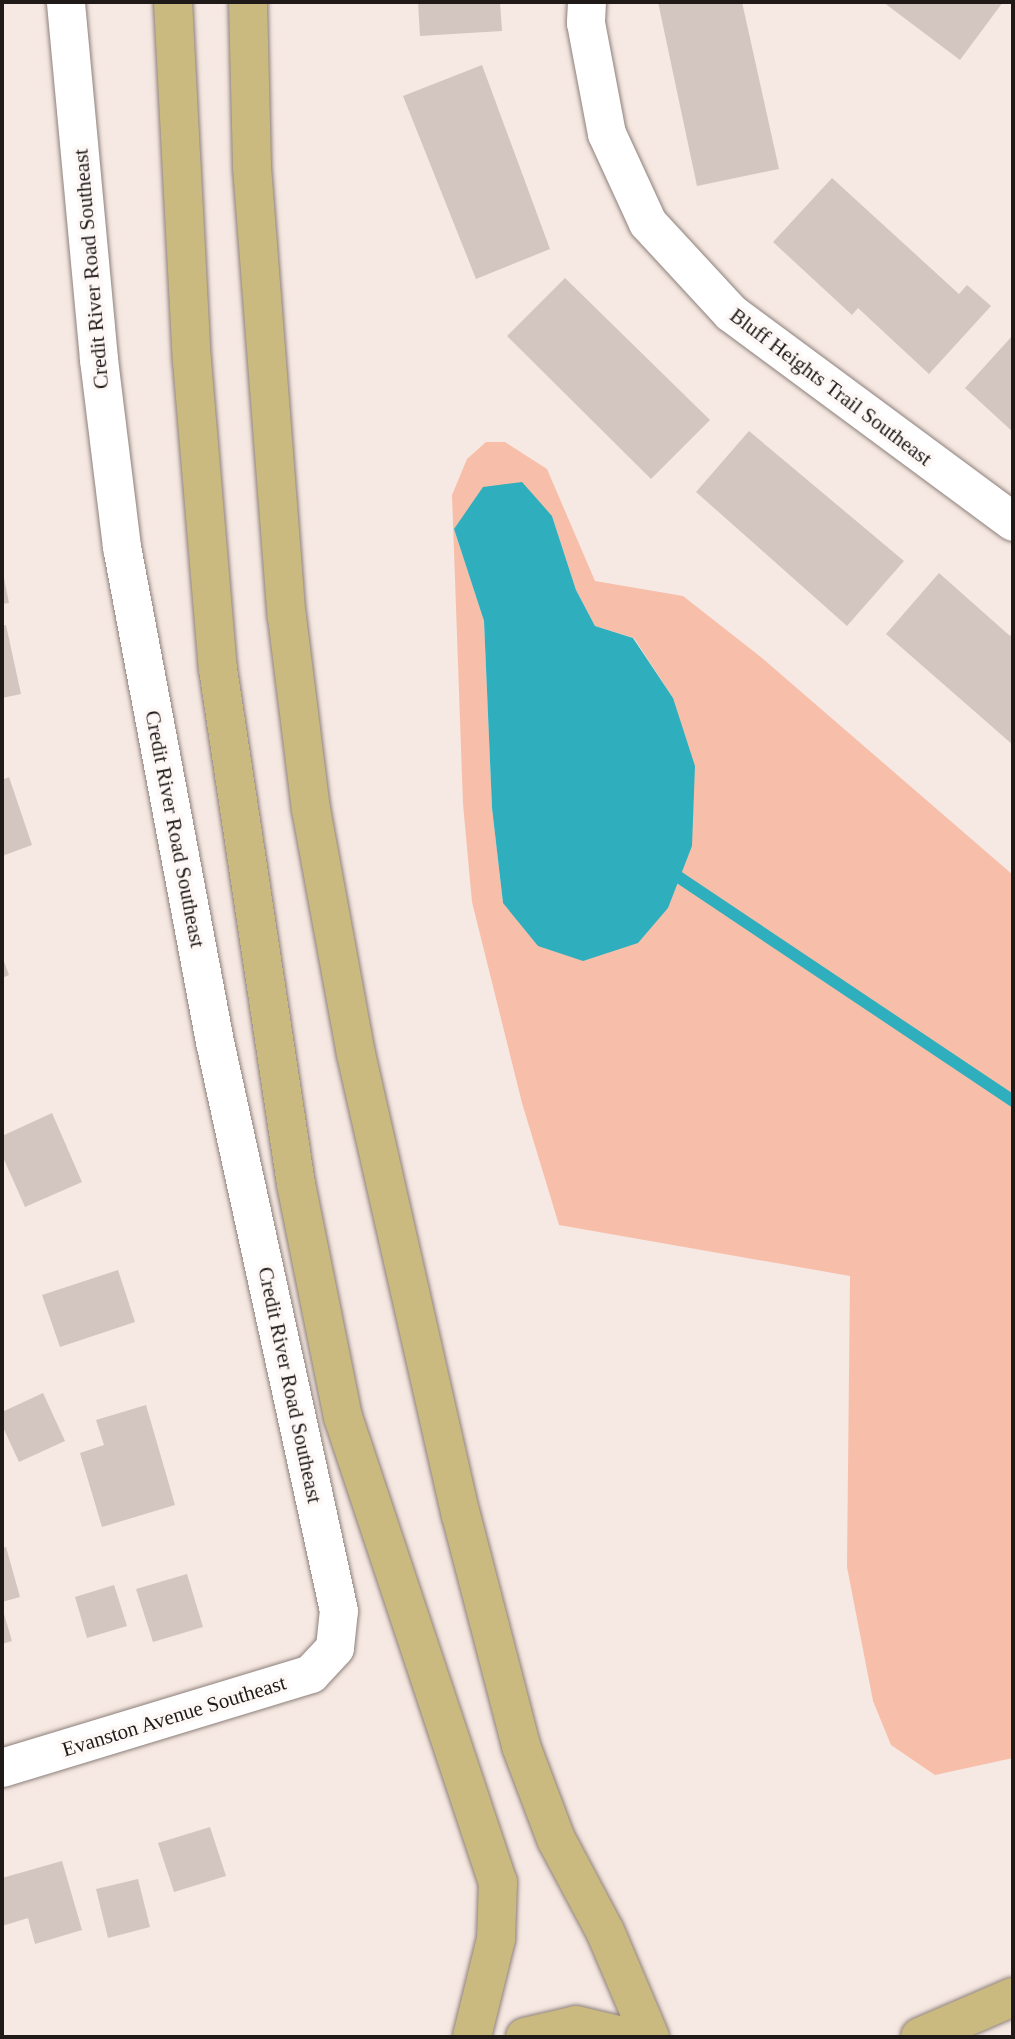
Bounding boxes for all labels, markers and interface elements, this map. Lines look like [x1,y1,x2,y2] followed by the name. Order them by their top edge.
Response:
[68,148,114,390] street label: Credit River Road Southeast
[725,303,937,471] street label: Bluff Heights Trail Southeast
[140,708,210,950] street label: Credit River Road Southeast
[253,1265,327,1505] street label: Credit River Road Southeast
[58,1670,290,1762] street label: Evanston Avenue Southeast

